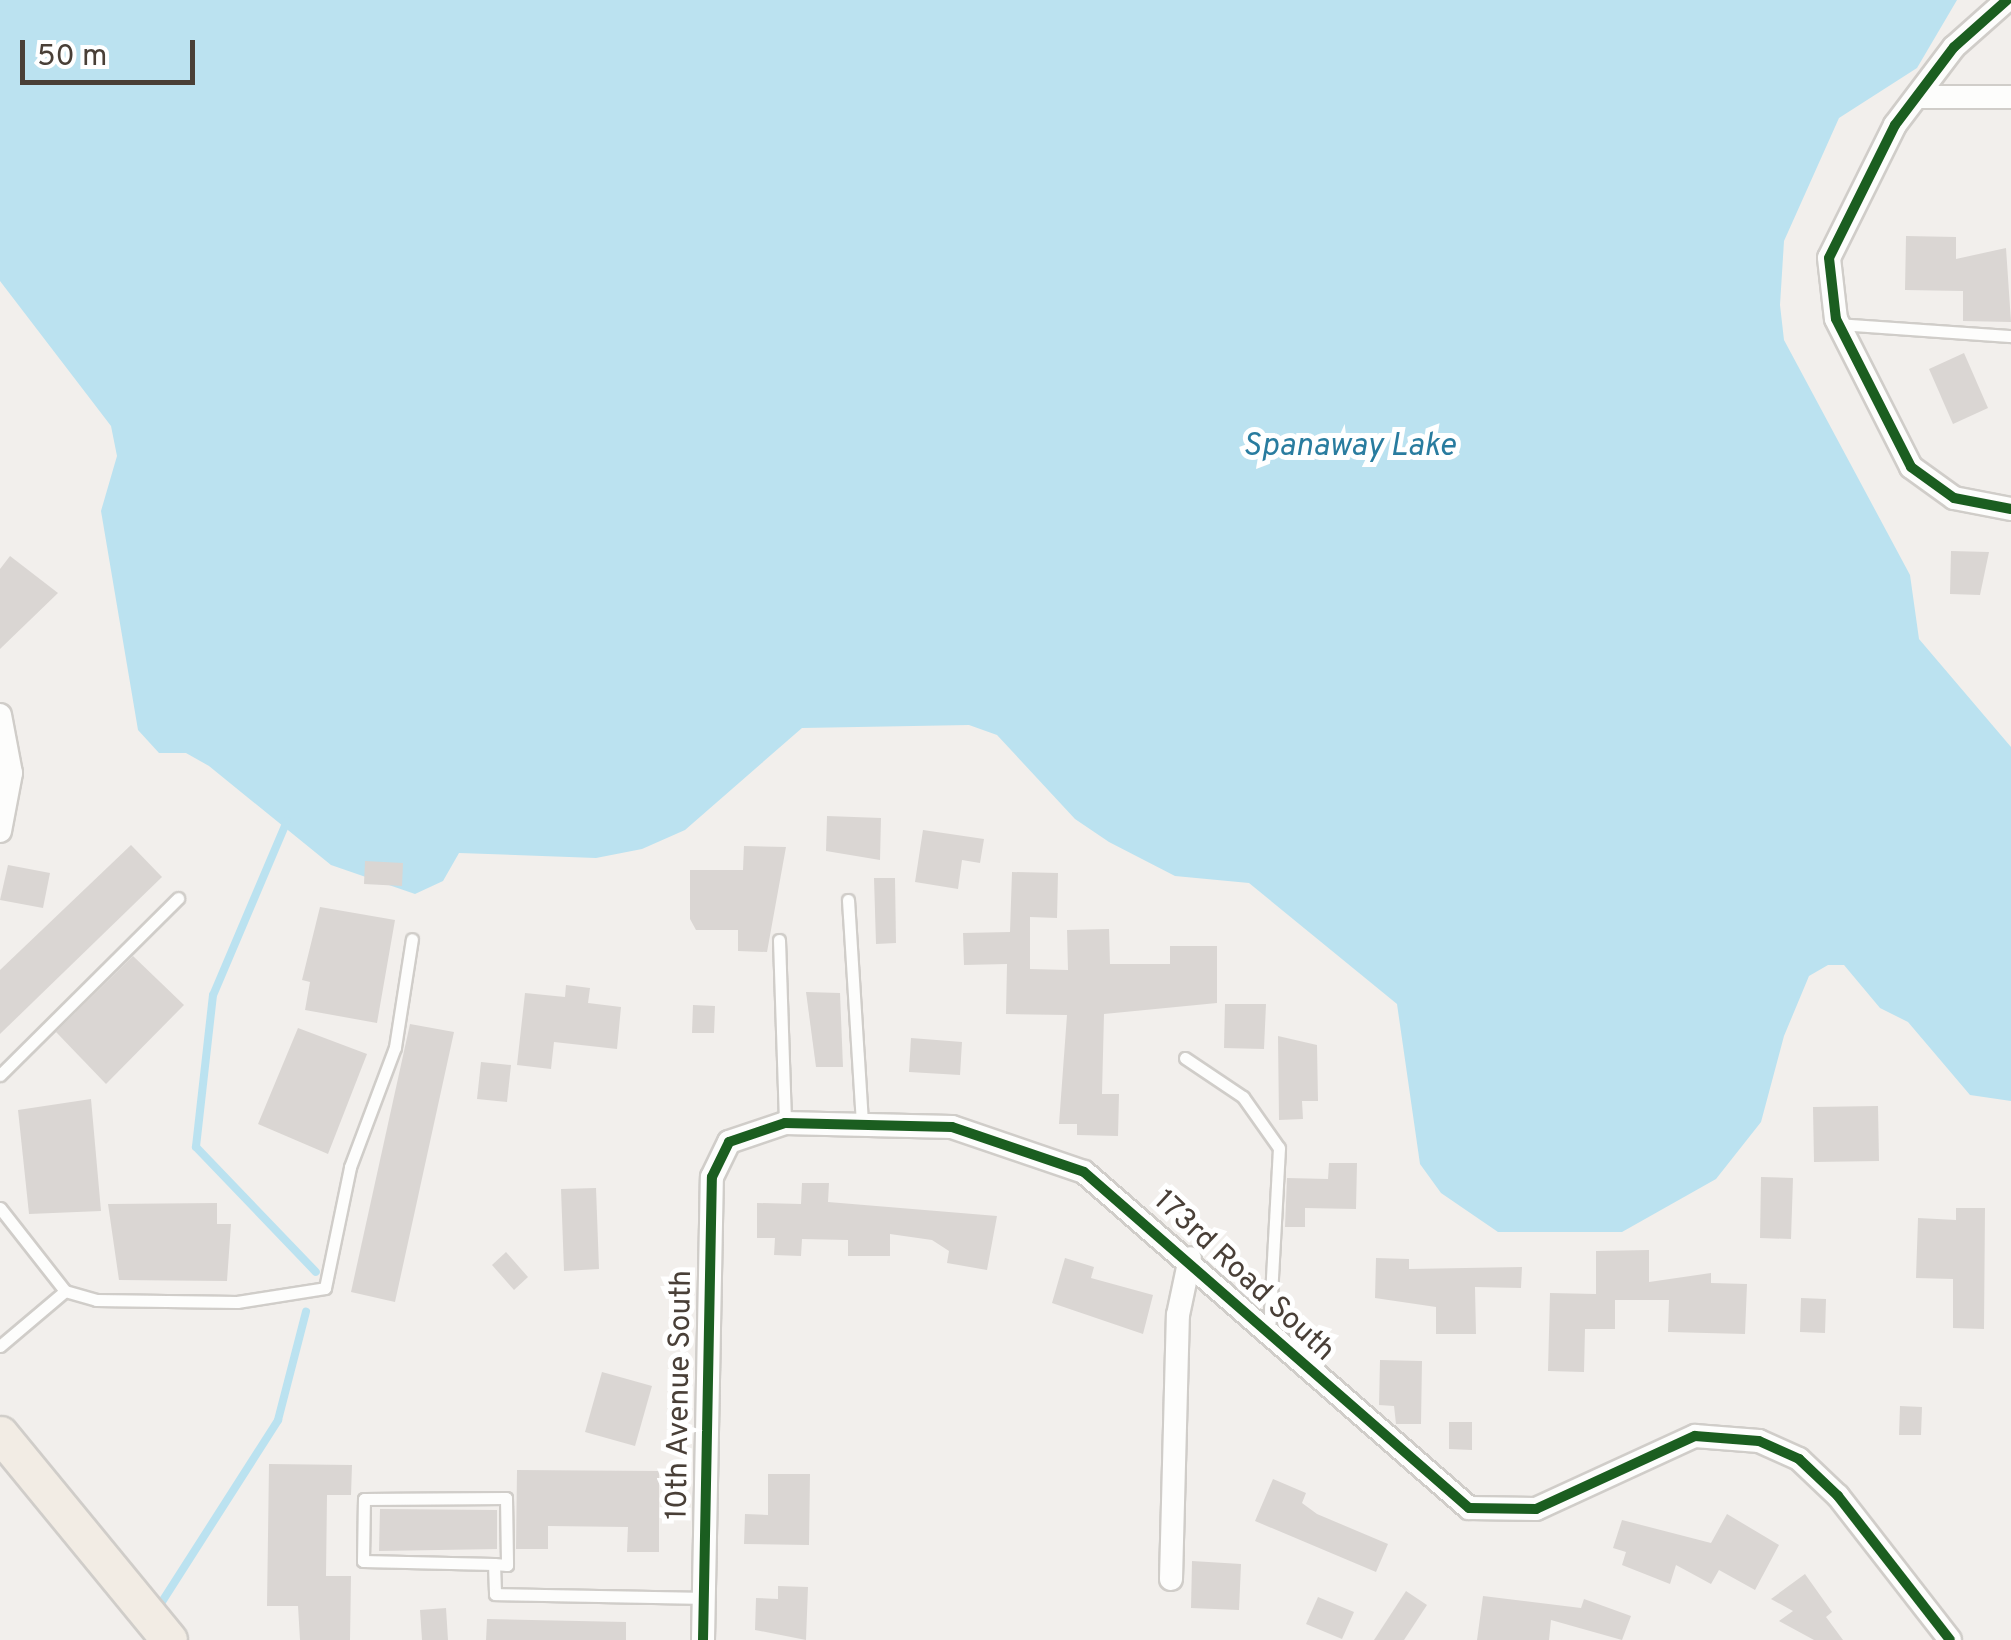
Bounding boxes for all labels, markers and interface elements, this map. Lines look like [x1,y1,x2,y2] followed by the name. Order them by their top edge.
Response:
[25,20,200,82] scale bar
[37,39,107,76] text: 50 m
[1243,428,1455,466] water label: Spanaway Lake
[1145,1184,1341,1370] street label: 173rd Road South
[661,1269,701,1521] street label: 10th Avenue South

